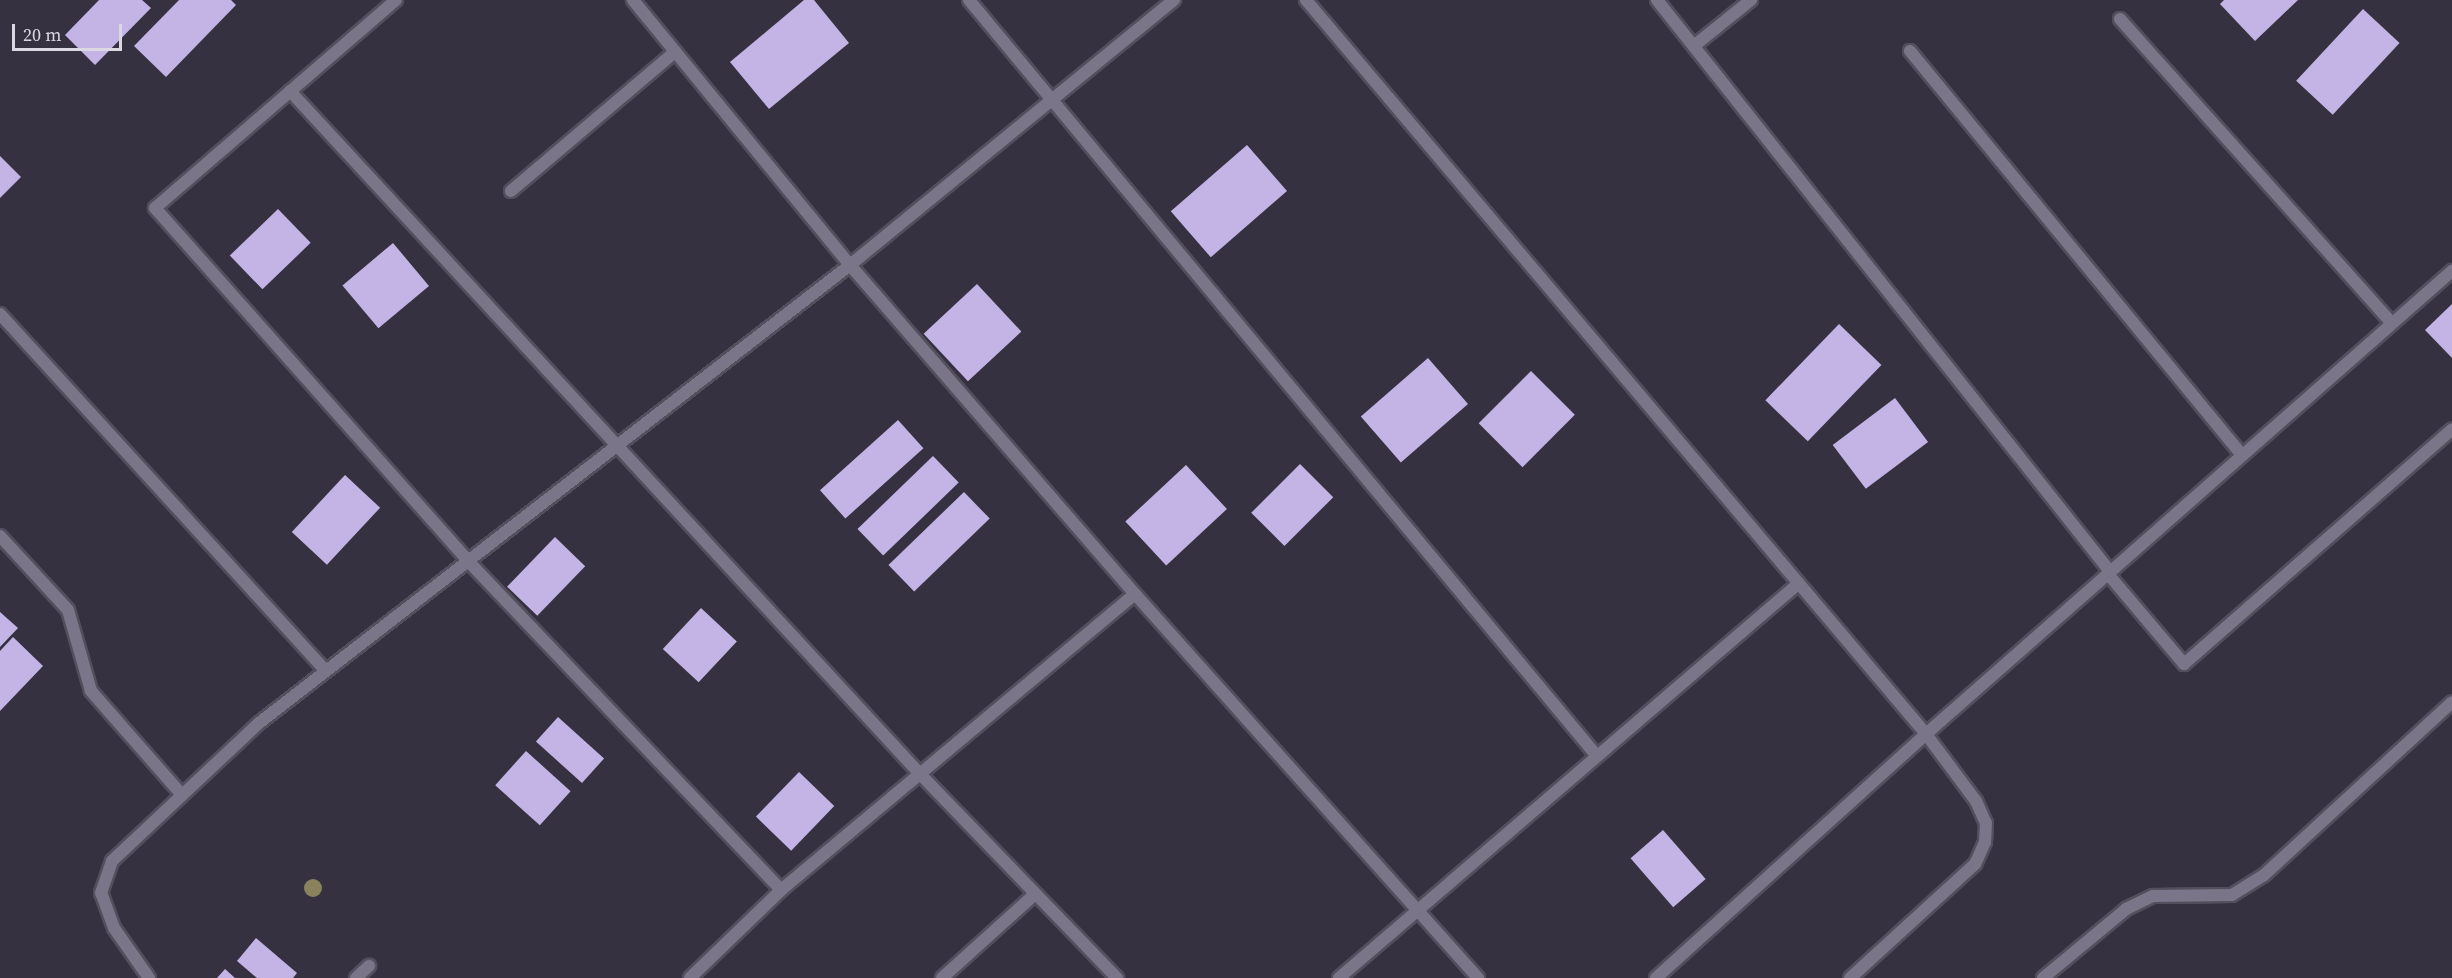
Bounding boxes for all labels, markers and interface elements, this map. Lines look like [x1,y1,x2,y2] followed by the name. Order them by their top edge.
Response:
[15,12,124,50] scale bar
[23,22,61,47] text: 20 m

